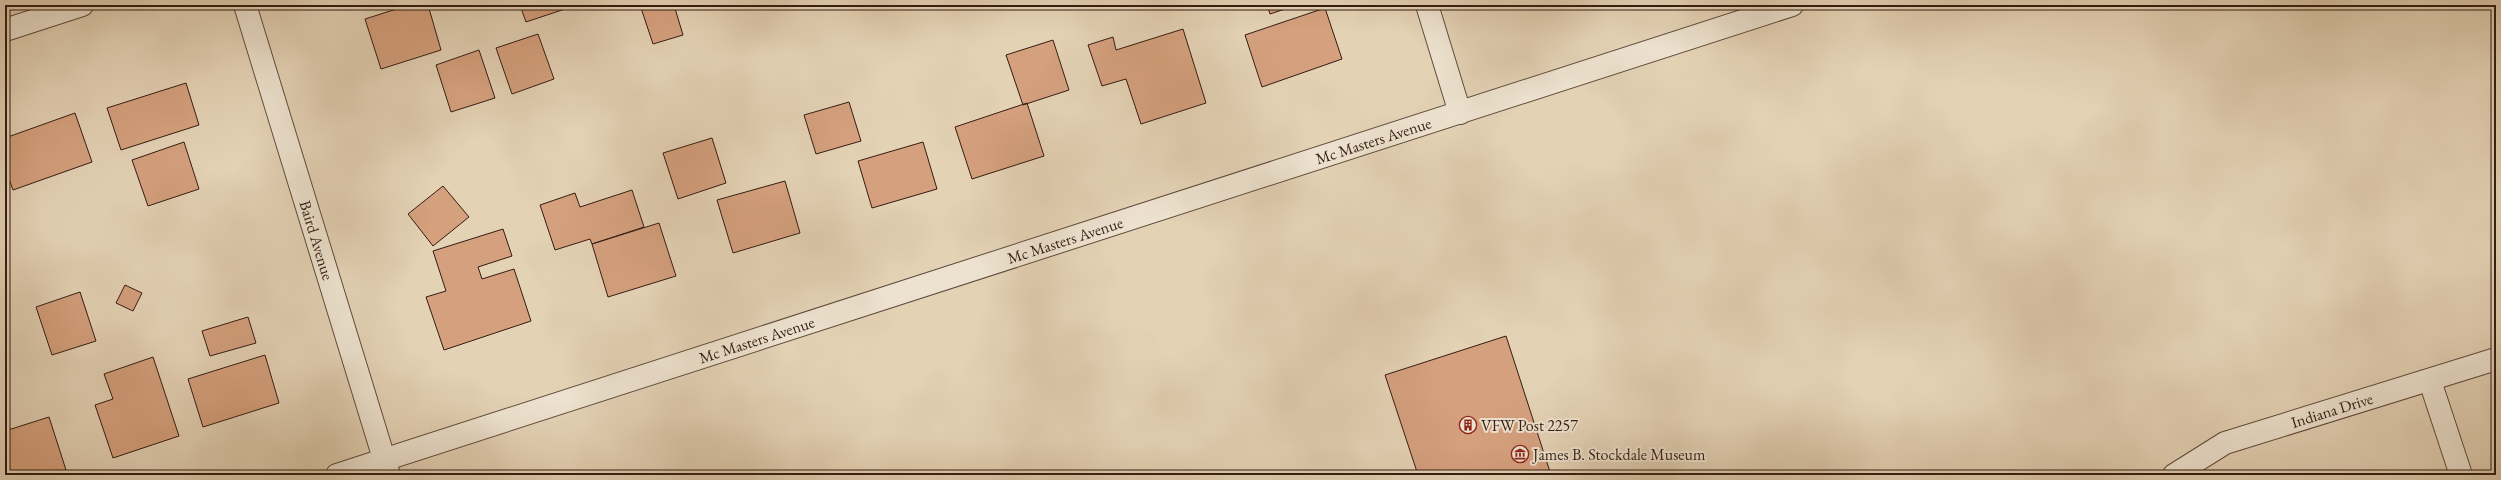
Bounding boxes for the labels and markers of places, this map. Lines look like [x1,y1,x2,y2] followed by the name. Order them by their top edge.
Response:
[1458,415,1478,435] building icon: VFW Post 2257
[1481,415,1578,436] place label: VFW Post 2257
[1510,444,1530,464] museum icon: James B. Stockdale Museum
[1531,444,1706,465] place label: James B. Stockdale Museum

